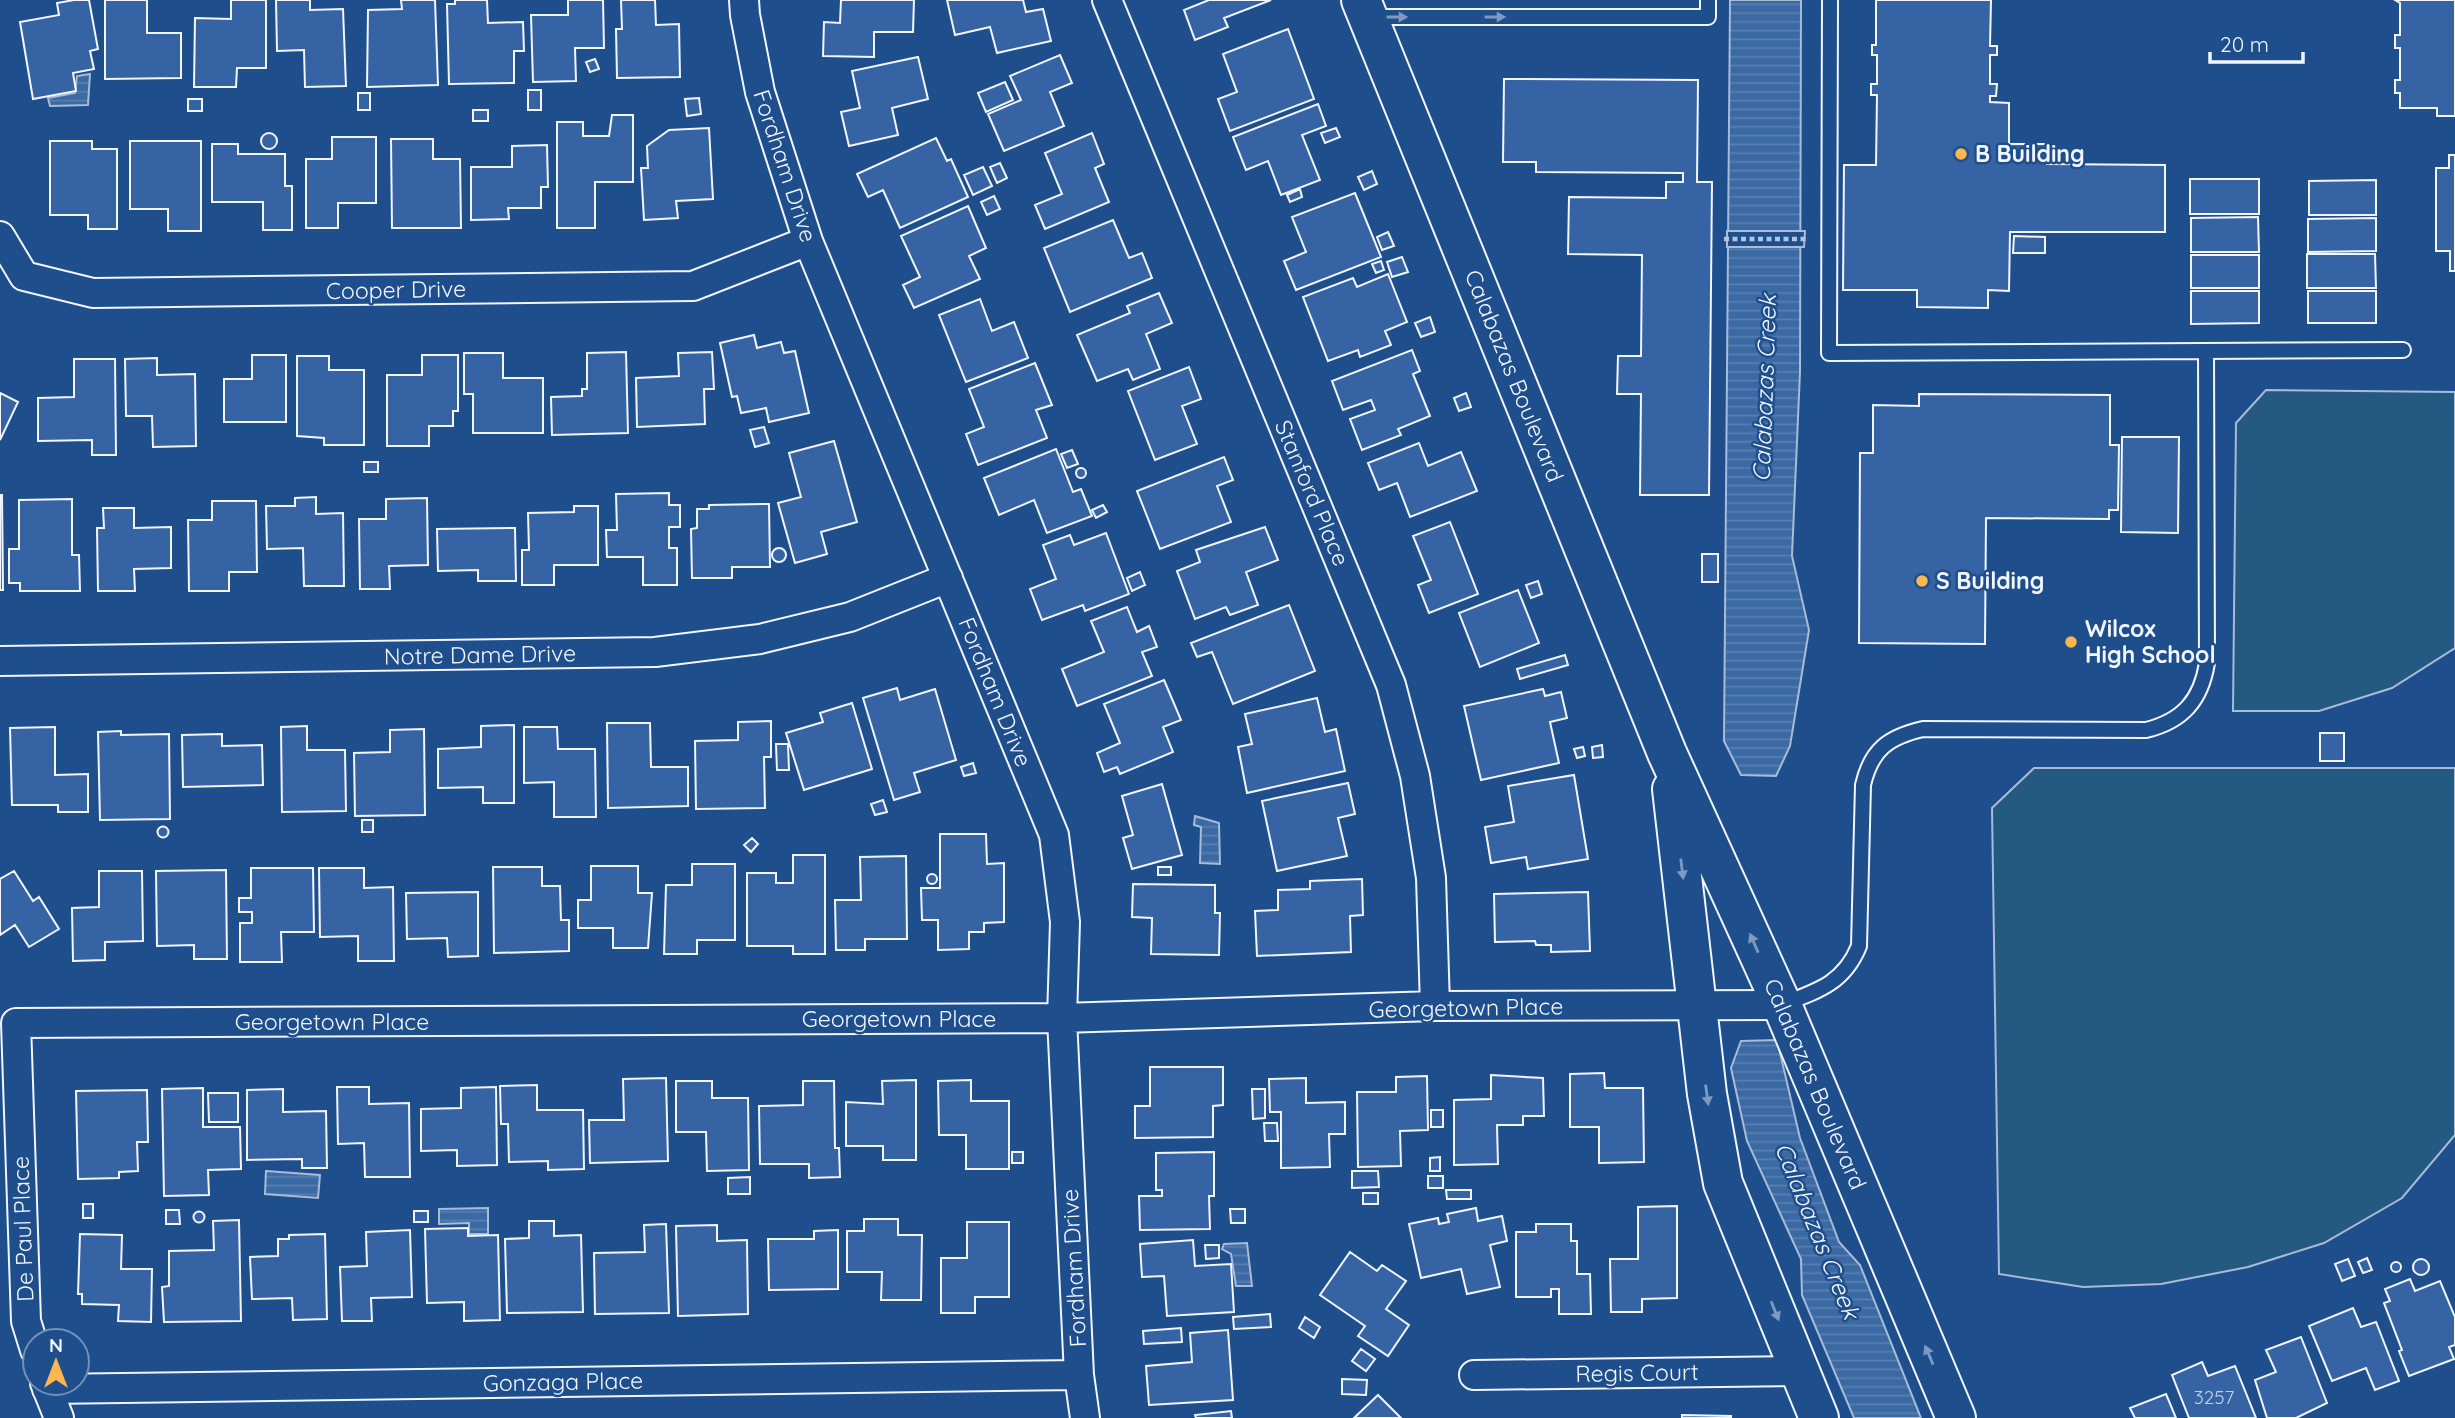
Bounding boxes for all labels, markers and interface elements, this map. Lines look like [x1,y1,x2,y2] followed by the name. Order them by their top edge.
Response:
[1386,11,1408,23] one-way arrow
[1484,11,1506,23] one-way arrow
[2210,21,2303,65] scale bar
[2220,31,2269,57] text: 20 m
[747,86,824,246] street label: Fordham Drive
[1975,139,2085,168] place label: B Building
[1953,146,1969,162] marker: B Building
[1459,265,1570,486] street label: Calabazas Boulevard
[326,274,466,305] street label: Cooper Drive
[1746,292,1782,482] water label: Calabazas Creek
[1269,415,1356,570] street label: Stanford Place
[1936,566,2044,595] place label: S Building
[1914,573,1930,589] marker: S Building
[952,613,1039,771] street label: Fordham Drive
[2085,614,2216,669] place label: Wilcox High School
[2063,634,2079,650] marker: Wilcox High School
[384,638,576,671] street label: Notre Dame Drive
[1676,858,1687,880] one-way arrow
[1748,933,1760,953] one-way arrow
[1758,974,1873,1194] street label: Calabazas Boulevard
[1368,991,1564,1024] street label: Georgetown Place
[802,1004,996,1033] street label: Georgetown Place
[235,1007,429,1036] street label: Georgetown Place
[1702,1084,1713,1106] one-way arrow
[1769,1138,1868,1325] water label: Calabazas Creek
[5,1156,40,1302] street label: De Paul Place
[1055,1188,1092,1348] street label: Fordham Drive
[1769,1301,1780,1322] one-way arrow
[21,1327,91,1397] north arrow
[49,1333,63,1357] text: N
[1923,1345,1935,1365] one-way arrow
[1575,1357,1699,1388] street label: Regis Court
[483,1366,643,1397] street label: Gonzaga Place
[2194,1385,2235,1409] house number: 3257

